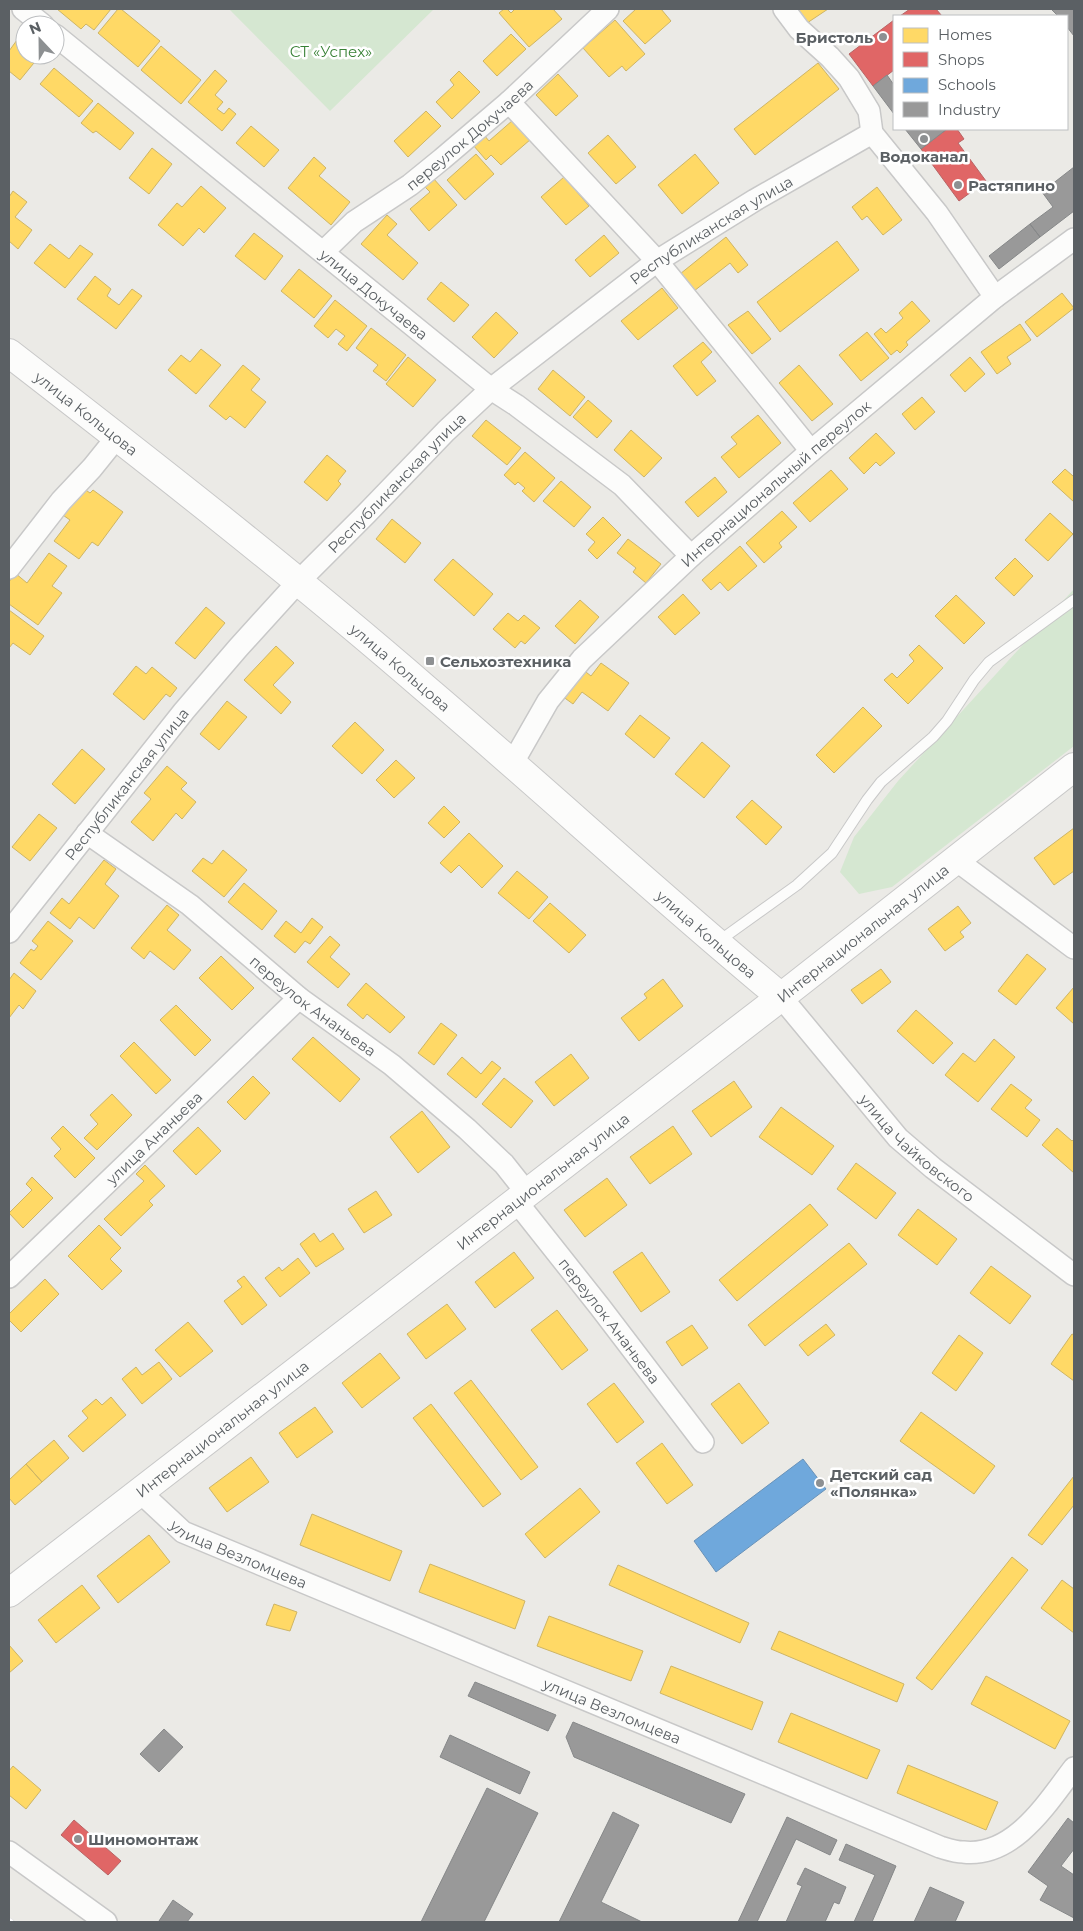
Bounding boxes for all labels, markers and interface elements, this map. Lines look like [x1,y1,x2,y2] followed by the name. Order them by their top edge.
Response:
[15,15,65,65] north arrow
[893,15,1068,130] legend
[27,17,44,38] text: N
[938,25,992,44] text: Homes
[796,28,873,47] place label: Бристоль
[877,31,889,43] marker: Бристоль
[290,42,372,61] park label: СТ «Успех»
[938,50,984,69] text: Shops
[402,75,537,194] street label: переулок Докучаева
[938,75,996,94] text: Schools
[938,100,1001,119] text: Industry
[918,133,930,145] marker: Водоканал
[879,147,969,166] place label: Водоканал
[626,171,796,288] street label: Республиканская улица
[968,176,1055,195] place label: Растяпино
[952,179,964,191] marker: Растяпино
[315,244,432,344] street label: улица Докучаева
[30,366,142,459] street label: улица Кольцова
[676,396,875,571] street label: Интернациональный переулок
[323,408,469,557] street label: Республиканская улица
[346,618,455,715] street label: улица Кольцова
[440,652,571,671] place label: Сельхозтехника
[424,655,436,667] marker: Сельхозтехника
[60,704,193,864] street label: Республиканская улица
[773,860,952,1006] street label: Интернациональная улица
[652,885,761,982] street label: улица Кольцова
[246,951,380,1060] street label: переулок Ананьева
[101,1087,206,1189] street label: улица Ананьева
[855,1089,979,1206] street label: улица Чайковского
[452,1108,633,1254] street label: Интернациональная улица
[555,1254,665,1387] street label: переулок Ананьева
[132,1356,312,1501] street label: Интернациональная улица
[830,1465,932,1501] place label: Детский сад «Полянка»
[814,1477,826,1489] marker: Детский сад «Полянка»
[166,1515,310,1592] street label: улица Везломцева
[539,1673,684,1748] street label: улица Везломцева
[88,1830,199,1849] place label: Шиномонтаж
[72,1833,84,1845] marker: Шиномонтаж

